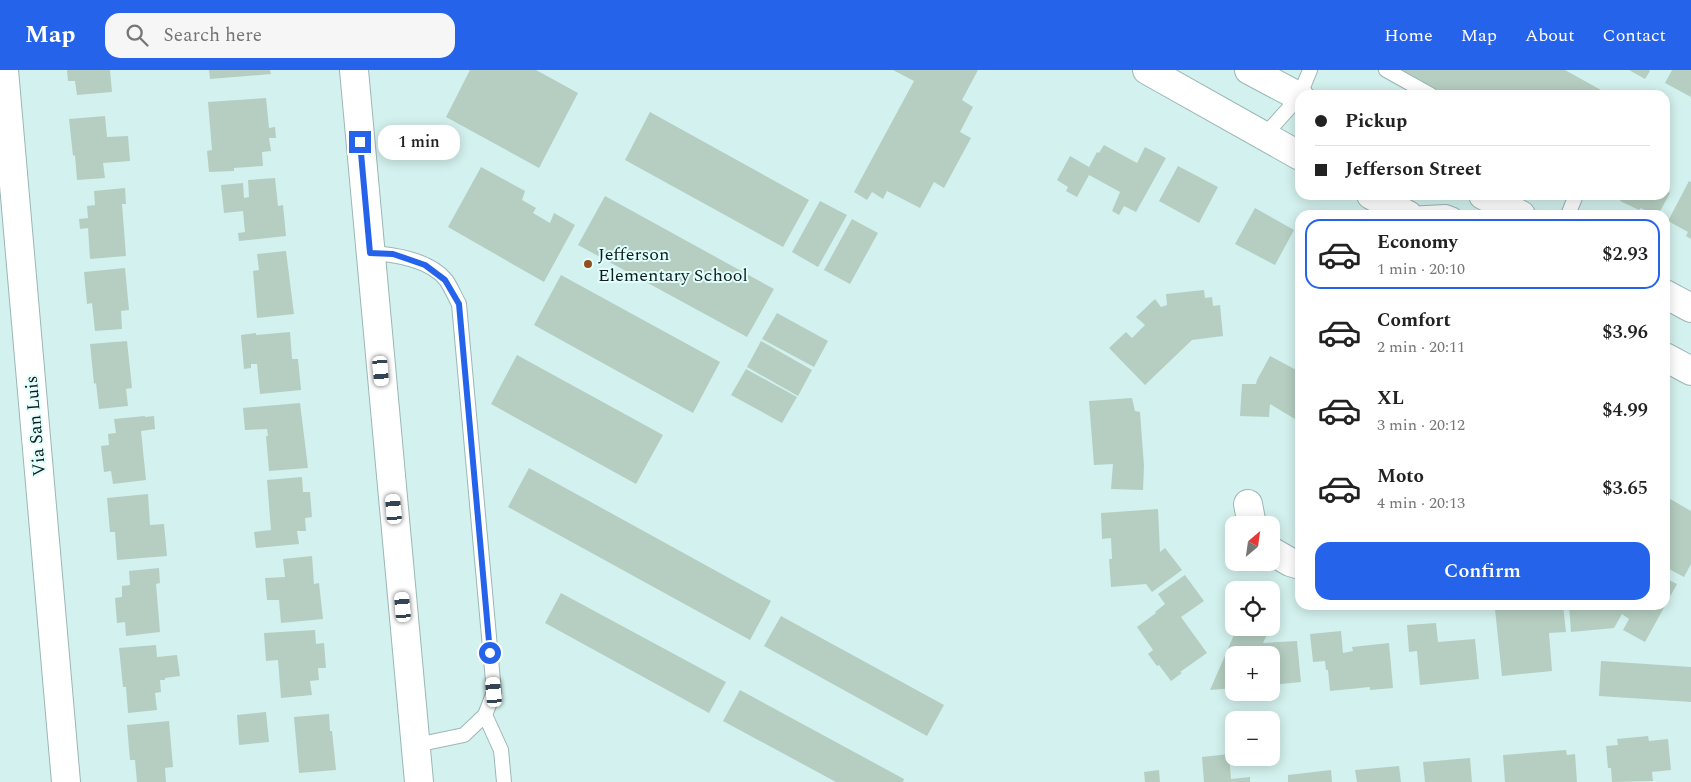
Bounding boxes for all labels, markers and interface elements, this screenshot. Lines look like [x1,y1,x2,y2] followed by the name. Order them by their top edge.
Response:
[105,13,455,58] search box
[25,17,75,53] text: Map
[123,21,151,49] icon: search
[163,21,262,50] text: Search here
[1384,22,1433,49] text: Home
[1461,22,1497,49] text: Map
[1525,22,1575,49] text: About
[1603,22,1666,49] text: Contact
[1345,107,1407,136] text: Pickup
[378,124,460,160] callout: 1 min
[398,130,440,154] text: 1 min
[349,131,371,153] route end
[1345,155,1482,184] text: Jefferson Street
[1377,228,1458,257] text: Economy
[1317,232,1362,277] icon: car
[1602,240,1648,269] text: $2.93
[598,241,748,289] place label: Jefferson Elementary School
[1377,257,1465,281] text: 1 min · 20:10
[582,258,594,270] marker: Jefferson Elementary School
[1377,306,1451,335] text: Comfort
[1317,310,1362,355] icon: car
[1602,318,1648,347] text: $3.96
[1377,335,1465,359] text: 2 min · 20:11
[372,355,389,387] car
[18,375,53,477] street label: Via San Luis
[1377,384,1404,413] text: XL
[1317,388,1362,433] icon: car
[1602,396,1648,425] text: $4.99
[1377,413,1465,437] text: 3 min · 20:12
[1377,462,1424,491] text: Moto
[1317,466,1362,511] icon: car
[1602,474,1648,503] text: $3.65
[1377,491,1465,515] text: 4 min · 20:13
[385,493,402,525] car
[1225,516,1280,571] north arrow
[1225,516,1280,766] map controls
[1315,542,1650,600] button: Confirm
[1225,581,1280,636] button: locate
[394,591,411,623] car
[479,642,501,664] route start
[1225,646,1280,701] button: +
[485,676,502,708] car
[1225,711,1280,766] button: −

